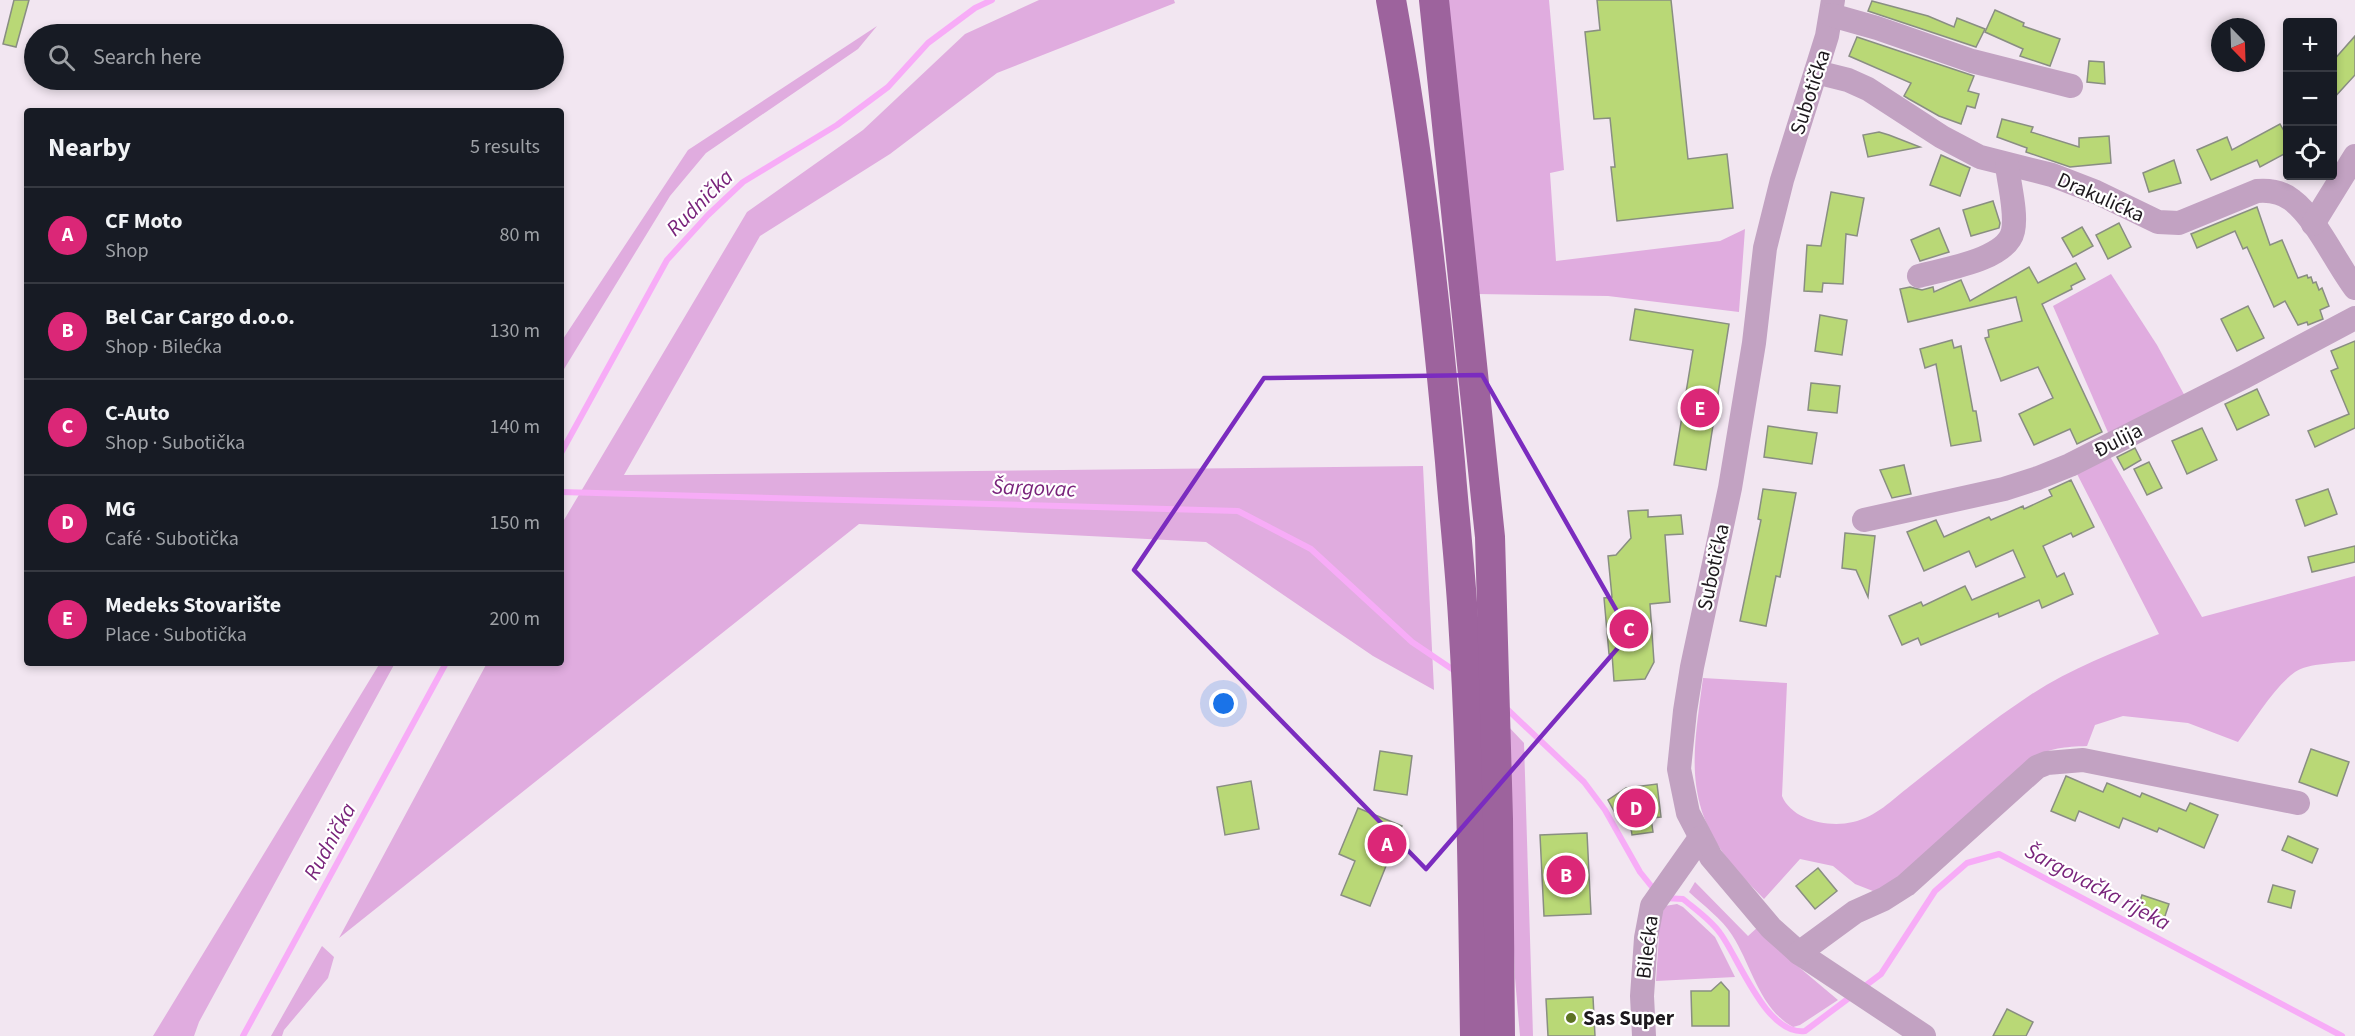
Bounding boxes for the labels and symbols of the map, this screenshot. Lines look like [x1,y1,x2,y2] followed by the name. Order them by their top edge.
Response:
[2211,18,2265,72] north arrow
[1782,46,1838,138] street label: Subotička
[659,162,741,244] water label: Rudnička
[2053,164,2149,230] street label: Drakulićka
[1680,386,1720,430] pin: E
[2088,415,2148,465] street label: Đulija
[991,471,1077,505] water label: Šargovac
[1689,521,1737,613] street label: Subotička
[1610,606,1648,652] pin: C
[1209,689,1238,718] your location
[1616,786,1656,830] pin: D
[296,797,364,886] water label: Rudnička
[1368,822,1406,866] pin: A
[2019,835,2176,939] water label: Šargovačka rijeka
[1546,852,1586,898] pin: B
[1628,914,1666,980] street label: Bilećka
[1583,1003,1675,1033] place label: Sas Super
[1564,1011,1578,1025] marker: Sas Super

